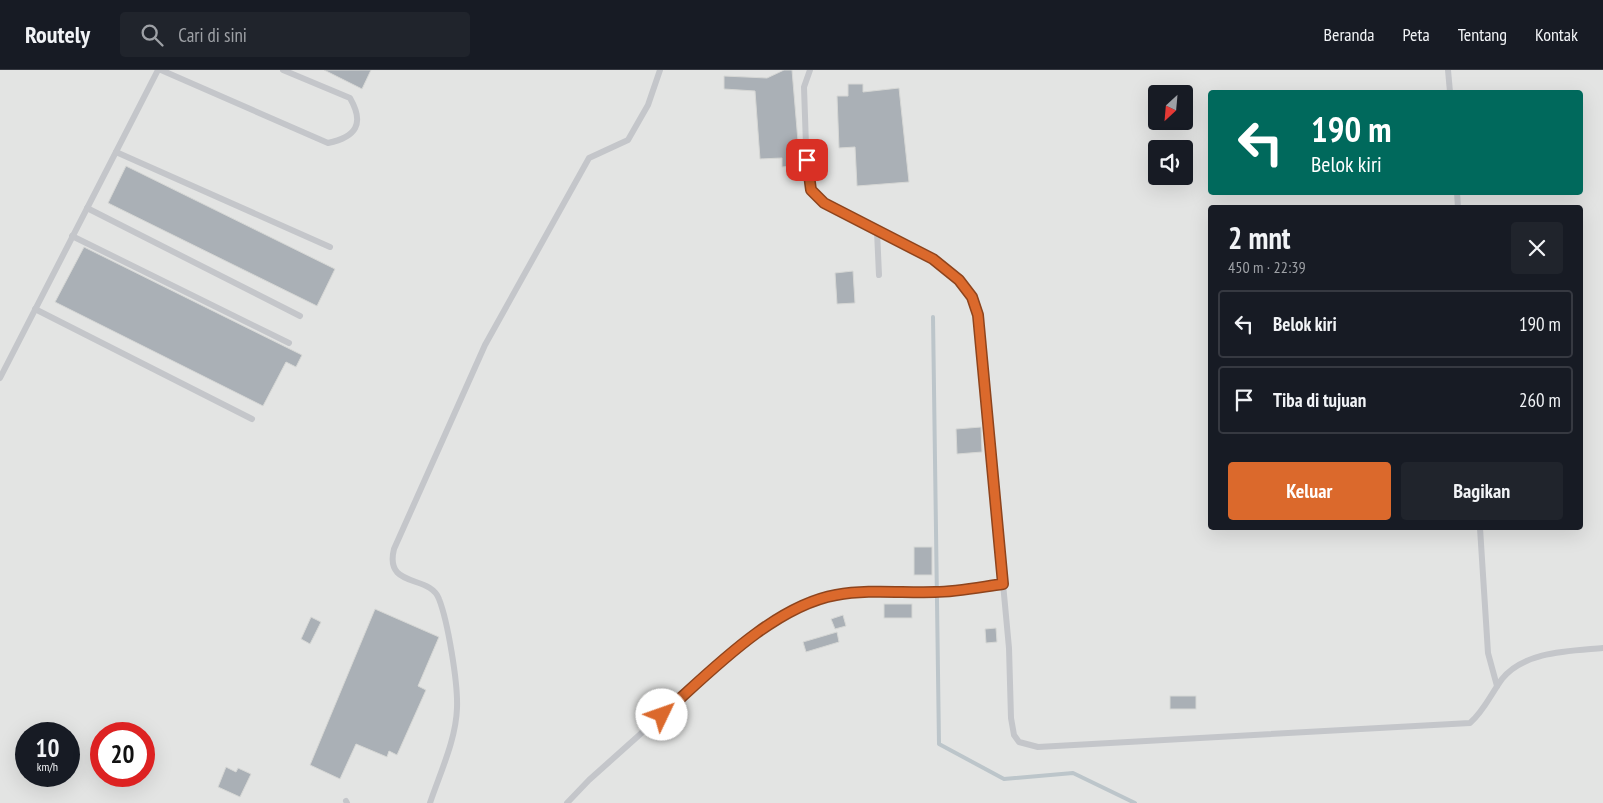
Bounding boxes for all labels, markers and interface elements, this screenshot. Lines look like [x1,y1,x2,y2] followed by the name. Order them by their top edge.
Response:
[120,12,470,57] search box
[25,19,90,50] text: Routely
[138,21,166,49] icon: search
[178,23,247,47] text: Cari di sini
[1324,23,1374,46] text: Beranda
[1402,23,1430,46] text: Peta
[1458,23,1507,46] text: Tentang
[1535,23,1578,46] text: Kontak
[1148,85,1192,130] north arrow
[1148,85,1193,185] map controls
[1311,106,1392,152] text: 190 m
[1228,110,1293,175] icon: left
[786,139,828,181] pin
[1148,140,1193,185] button: sound
[793,146,821,174] icon: arrive
[1311,150,1382,178] text: Belok kiri
[1228,218,1291,257] text: 2 mnt
[1511,222,1563,274] button: close
[1228,257,1306,277] text: 450 m · 22:39
[1230,310,1258,338] icon: left
[1273,312,1337,336] text: Belok kiri
[1519,312,1561,336] text: 190 m
[1230,386,1258,414] icon: arrive
[1273,388,1366,412] text: Tiba di tujuan
[1519,388,1561,412] text: 260 m
[1228,462,1391,520] button: Keluar
[1401,462,1563,520] button: Bagikan
[635,688,687,740] position arrow
[90,722,155,787] speed limit sign: 20
[36,732,59,764] text: 10
[37,759,58,774] text: km/h

